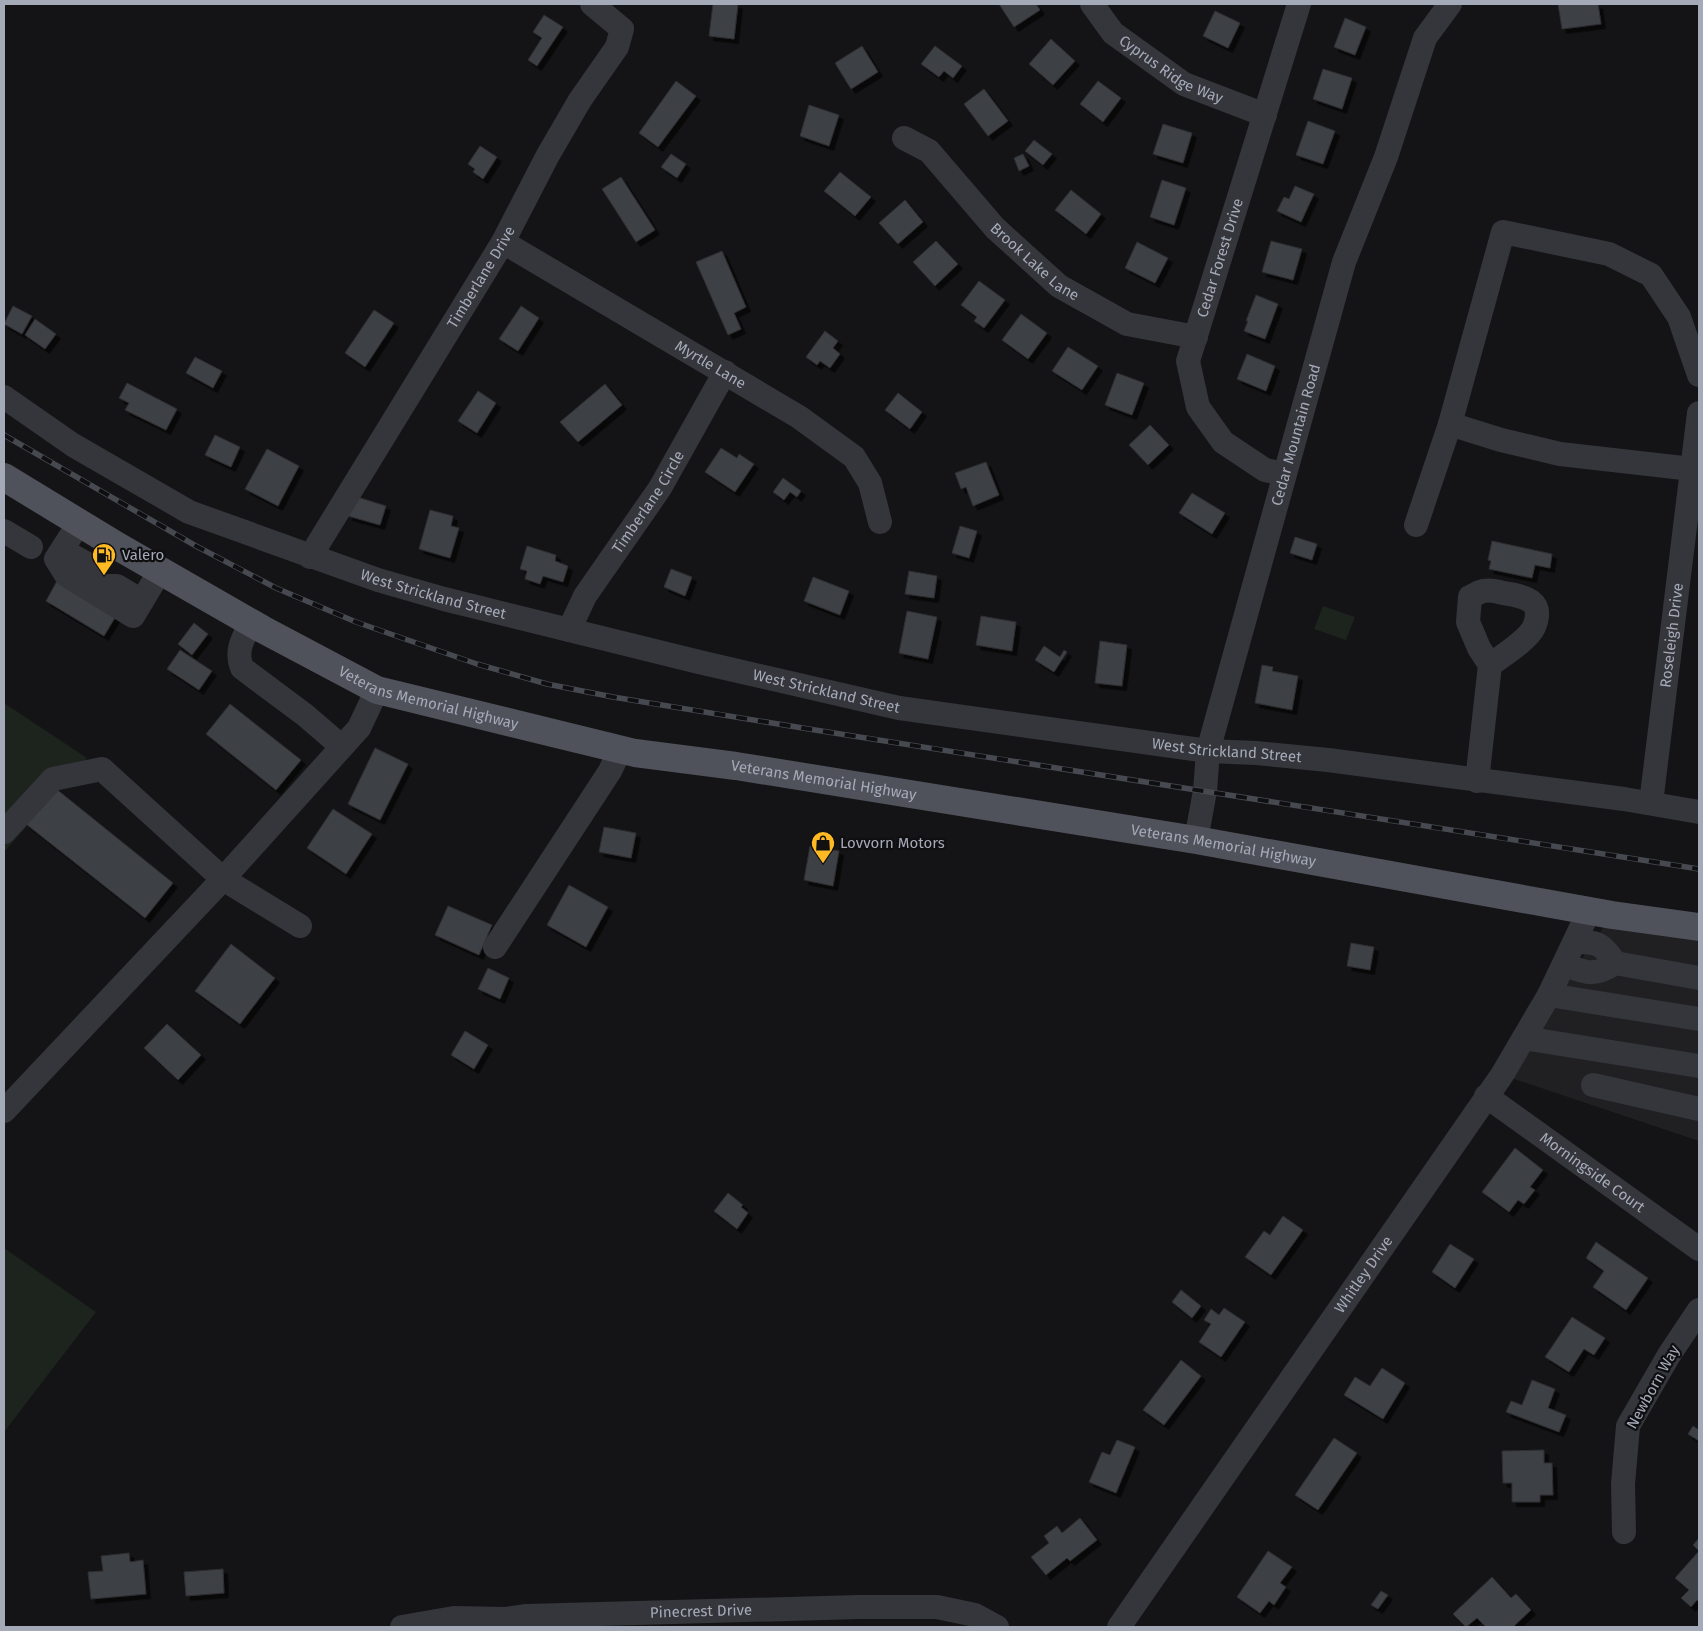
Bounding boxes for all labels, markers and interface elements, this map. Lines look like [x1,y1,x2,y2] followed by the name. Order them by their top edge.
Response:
[1116,31,1226,107] street label: Cyprus Ridge Way
[1193,196,1247,320] street label: Cedar Forest Drive
[987,219,1082,304] street label: Brook Lake Lane
[443,223,519,332] street label: Timberlane Drive
[672,337,749,393] street label: Myrtle Lane
[1268,362,1324,508] street label: Cedar Mountain Road
[608,447,688,557] street label: Timberlane Circle
[91,542,117,576] fuel station icon: Valero
[122,546,164,564] place label: Valero
[358,565,508,623] street label: West Strickland Street
[1656,582,1687,689] street label: Roseleigh Drive
[335,662,521,733] street label: Veterans Memorial Highway
[751,666,902,717] street label: West Strickland Street
[1151,734,1303,766] street label: West Strickland Street
[730,756,918,804] street label: Veterans Memorial Highway
[1130,821,1318,871] street label: Veterans Memorial Highway
[810,830,836,864] shop icon: Lovvorn Motors
[840,834,945,852] place label: Lovvorn Motors
[1536,1129,1649,1217] street label: Morningside Court
[1331,1233,1397,1317] street label: Whitley Drive
[1623,1342,1684,1432] street label: Newborn Way
[650,1601,752,1622] street label: Pinecrest Drive

